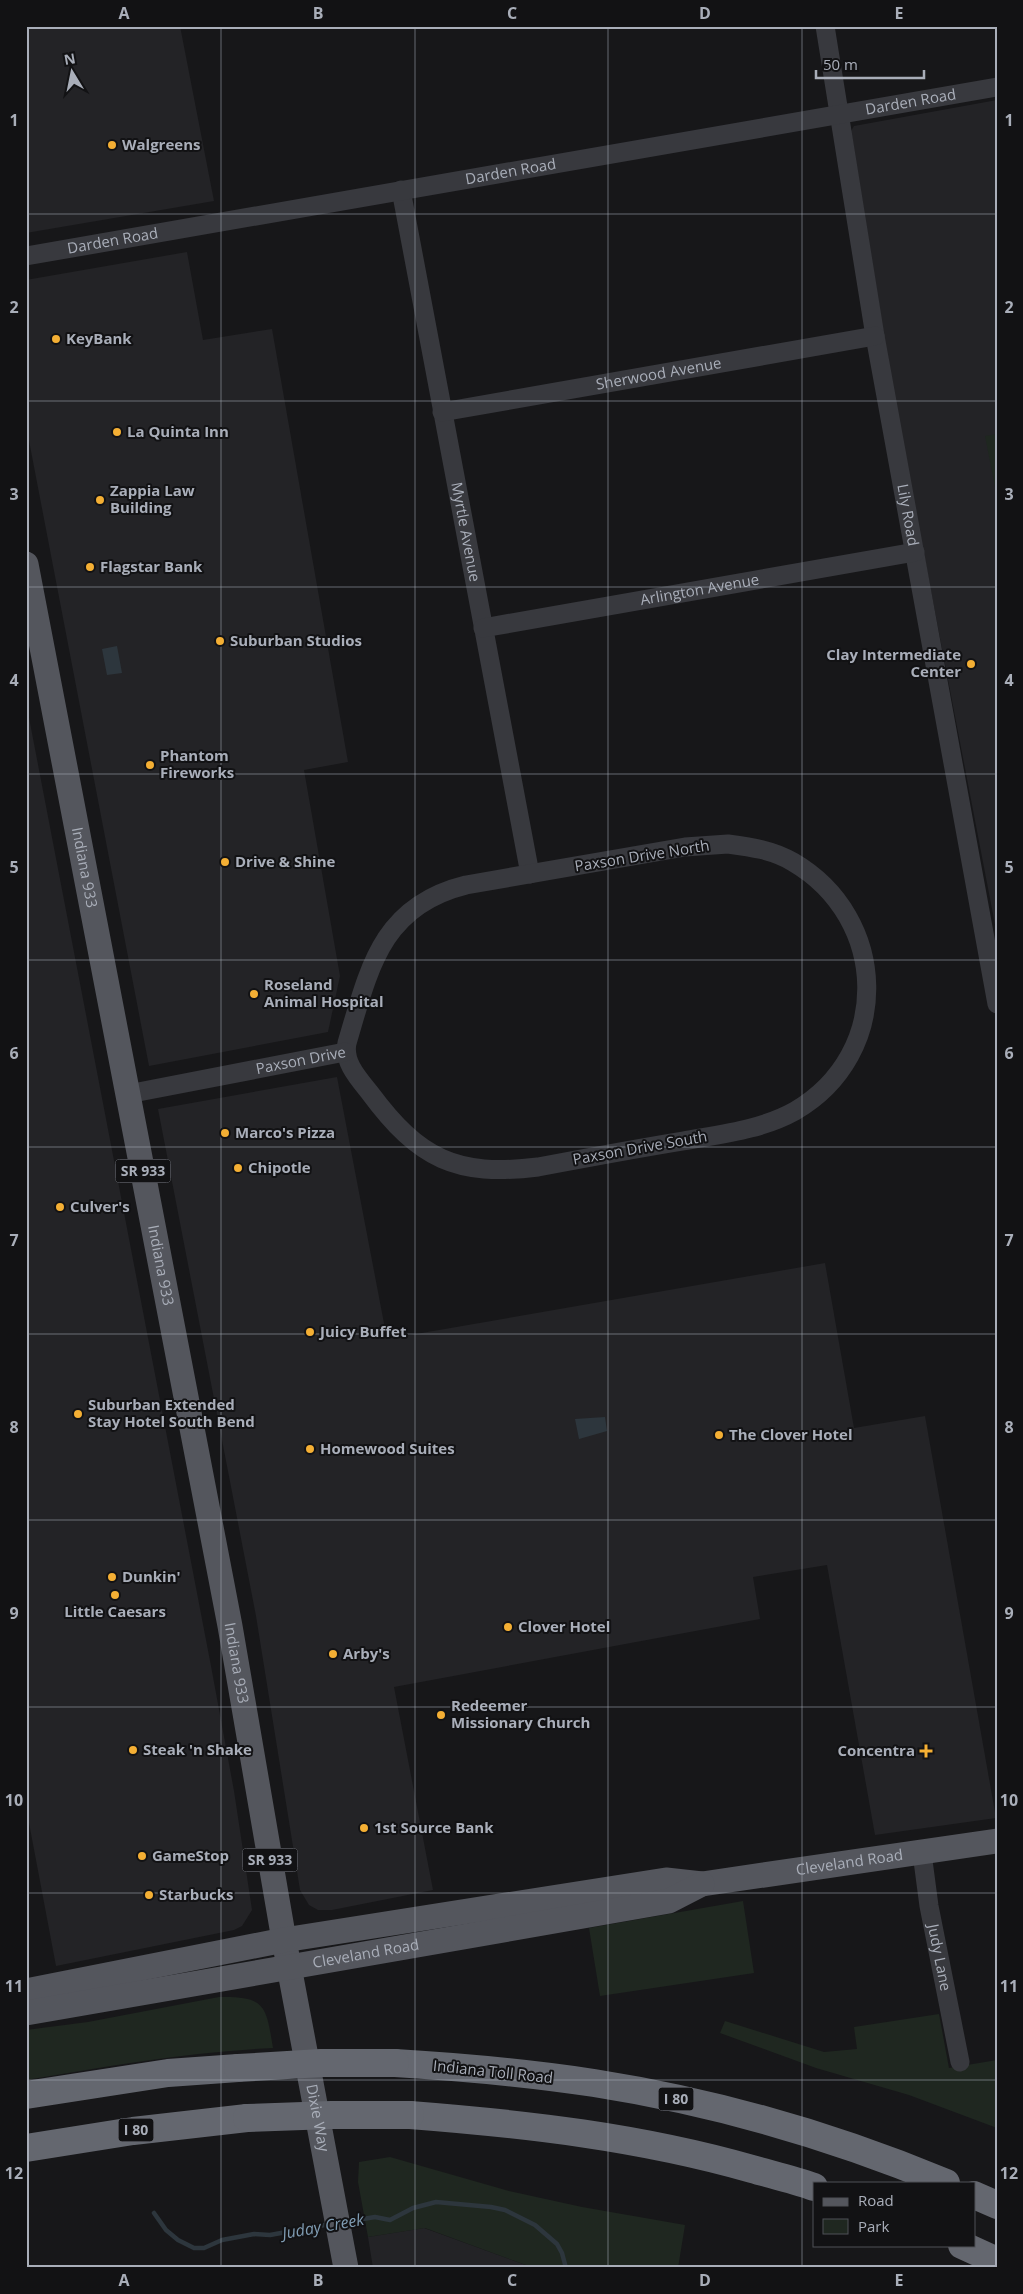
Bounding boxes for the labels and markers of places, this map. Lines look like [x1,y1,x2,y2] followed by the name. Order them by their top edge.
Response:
[122,134,200,154] place label: Walgreens
[106,139,118,151] marker: Walgreens
[66,328,132,348] place label: KeyBank
[50,333,62,345] marker: KeyBank
[127,421,229,441] place label: La Quinta Inn
[111,426,123,438] marker: La Quinta Inn
[110,480,195,517] place label: Zappia Law Building
[94,494,106,506] marker: Zappia Law Building
[100,556,203,576] place label: Flagstar Bank
[84,561,96,573] marker: Flagstar Bank
[230,630,362,650] place label: Suburban Studios
[214,635,226,647] marker: Suburban Studios
[826,644,961,681] place label: Clay Intermediate Center
[965,658,977,670] marker: Clay Intermediate Center
[160,745,234,782] place label: Phantom Fireworks
[144,759,156,771] marker: Phantom Fireworks
[235,851,335,871] place label: Drive & Shine
[219,856,231,868] marker: Drive & Shine
[264,974,384,1011] place label: Roseland Animal Hospital
[248,988,260,1000] marker: Roseland Animal Hospital
[235,1122,335,1142] place label: Marco's Pizza
[219,1127,231,1139] marker: Marco's Pizza
[248,1157,311,1177] place label: Chipotle
[232,1162,244,1174] marker: Chipotle
[70,1196,130,1216] place label: Culver's
[54,1201,66,1213] marker: Culver's
[318,1321,407,1341] place label: Juicy Buffet
[304,1326,316,1338] marker: Juicy Buffet
[88,1394,255,1431] place label: Suburban Extended Stay Hotel South Bend
[72,1408,84,1420] marker: Suburban Extended Stay Hotel South Bend
[729,1424,853,1444] place label: The Clover Hotel
[713,1429,725,1441] marker: The Clover Hotel
[320,1438,455,1458] place label: Homewood Suites
[304,1443,316,1455] marker: Homewood Suites
[122,1566,181,1586] place label: Dunkin'
[106,1571,118,1583] marker: Dunkin'
[109,1589,121,1601] marker: Little Caesars
[64,1601,166,1621] place label: Little Caesars
[518,1616,610,1636] place label: Clover Hotel
[502,1621,514,1633] marker: Clover Hotel
[343,1643,390,1663] place label: Arby's
[327,1648,339,1660] marker: Arby's
[451,1695,590,1732] place label: Redeemer Missionary Church
[435,1709,447,1721] marker: Redeemer Missionary Church
[143,1739,252,1759] place label: Steak 'n Shake
[837,1740,915,1760] place label: Concentra
[127,1744,139,1756] marker: Steak 'n Shake
[919,1744,933,1758] marker: Concentra
[374,1817,494,1837] place label: 1st Source Bank
[358,1822,370,1834] marker: 1st Source Bank
[152,1845,229,1865] place label: GameStop
[136,1850,148,1862] marker: GameStop
[159,1884,233,1904] place label: Starbucks
[143,1889,155,1901] marker: Starbucks

